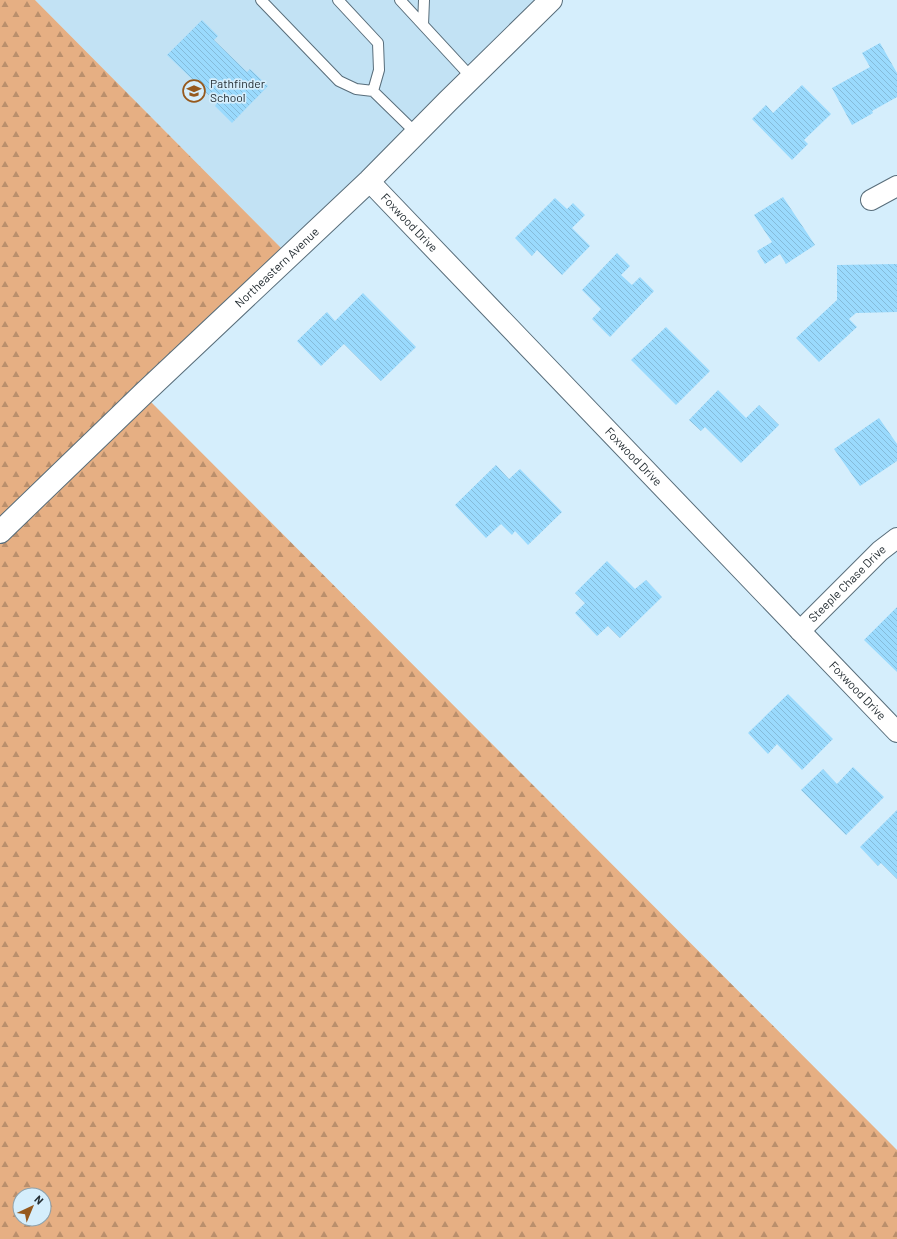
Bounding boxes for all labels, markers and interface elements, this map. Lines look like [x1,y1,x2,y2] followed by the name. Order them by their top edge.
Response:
[210,76,266,104] place label: Pathfinder School
[181,78,207,104] school or university icon: Pathfinder School
[379,190,441,254] street label: Foxwood Drive
[231,224,321,310] street label: Northeastern Avenue
[603,424,665,488] street label: Foxwood Drive
[805,541,888,624] street label: Steeple Chase Drive
[827,658,889,722] street label: Foxwood Drive
[12,1187,52,1227] north arrow
[32,1192,46,1207] text: N

